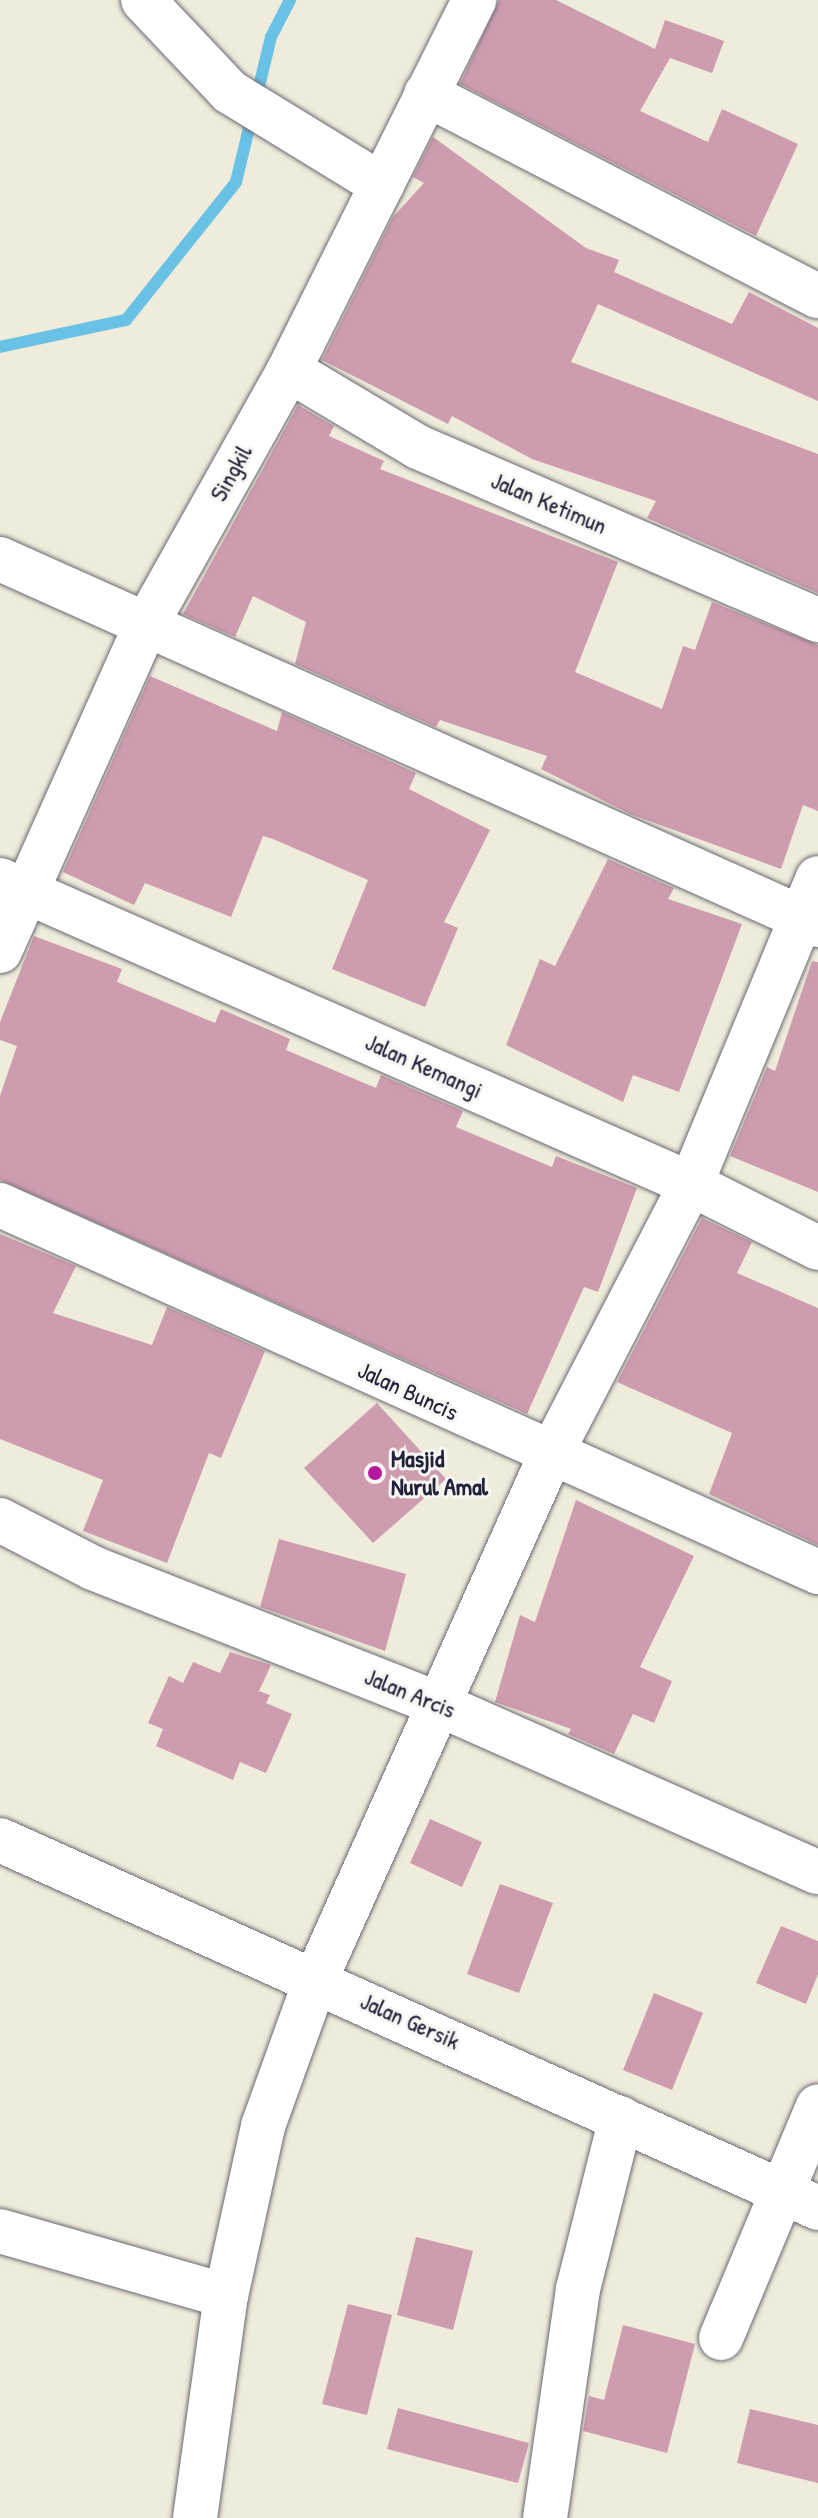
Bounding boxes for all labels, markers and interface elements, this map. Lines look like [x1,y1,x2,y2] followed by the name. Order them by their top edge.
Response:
[204,440,258,506] street label: Singkil
[487,466,611,540] street label: Jalan Ketimun
[361,1027,487,1105] street label: Jalan Kemangi
[353,1355,463,1427] street label: Jalan Buncis
[391,1445,488,1501] place label: Masjid Nurul Amal
[366,1464,384,1482] marker: Masjid Nurul Amal
[360,1662,460,1724] street label: Jalan Arcis
[356,1986,464,2056] street label: Jalan Gersik

